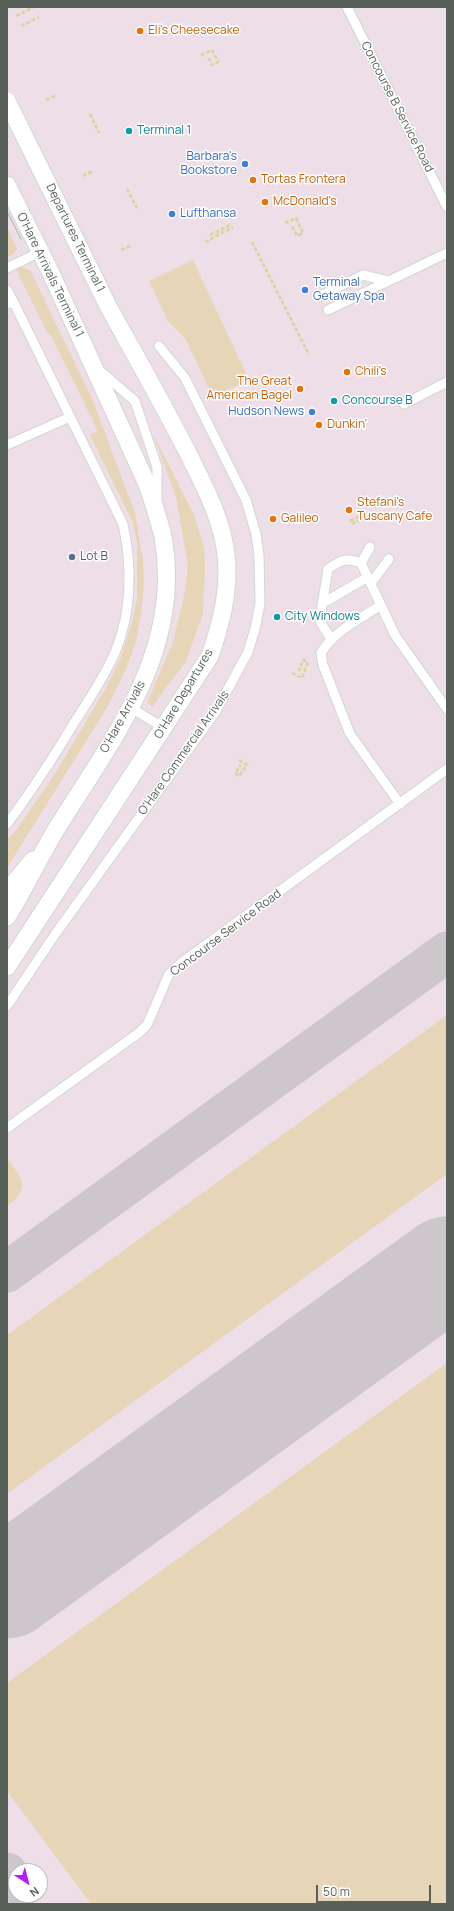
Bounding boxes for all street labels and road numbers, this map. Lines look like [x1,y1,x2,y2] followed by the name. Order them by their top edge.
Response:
[358,39,436,175] street label: Concourse B Service Road
[42,181,108,295] street label: Departures Terminal 1
[14,210,86,340] street label: O'Hare Arrivals Terminal 1
[152,646,216,742] street label: O'Hare Departures
[97,678,149,756] street label: O'Hare Arrivals
[135,688,233,818] street label: O'Hare Commercial Arrivals
[168,887,284,979] street label: Concourse Service Road

